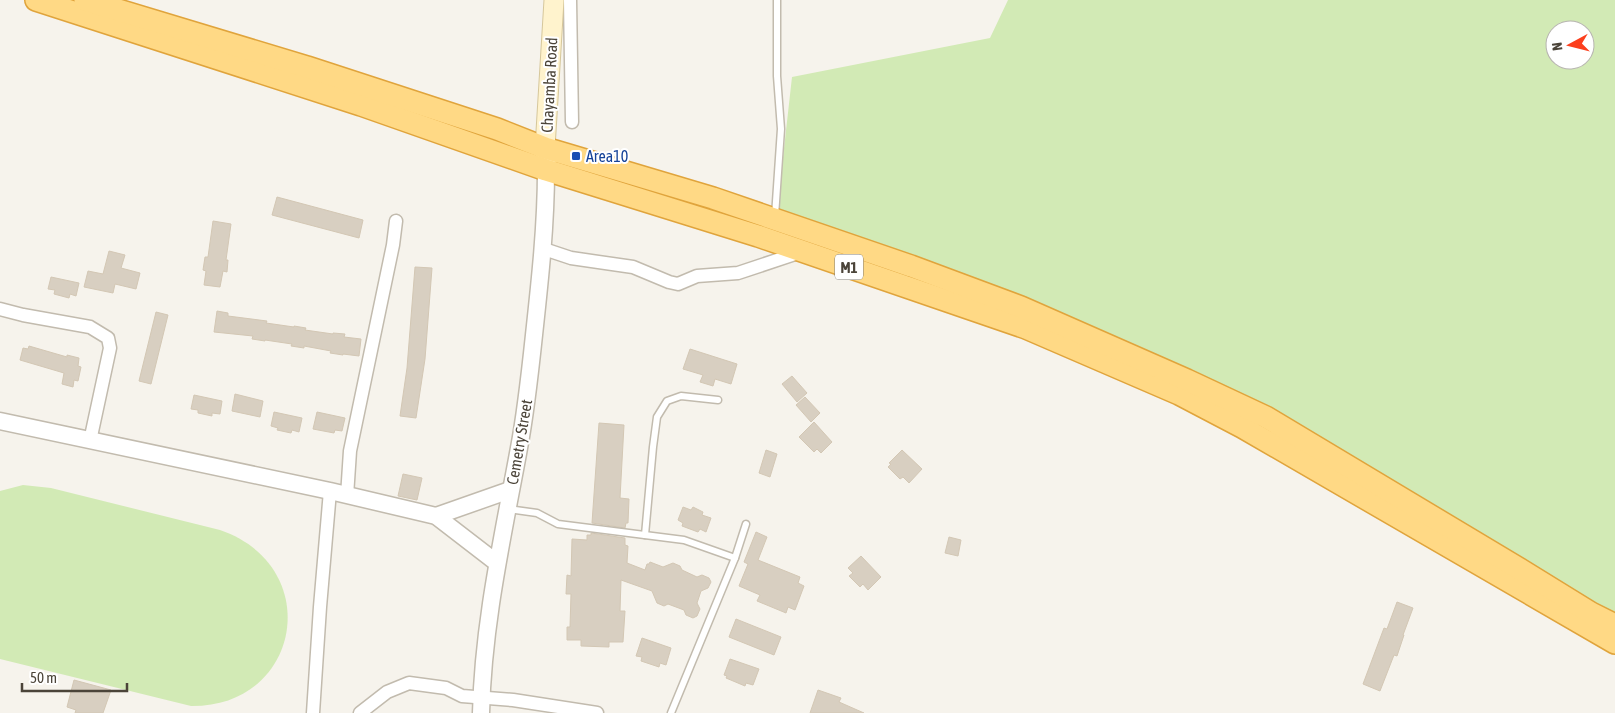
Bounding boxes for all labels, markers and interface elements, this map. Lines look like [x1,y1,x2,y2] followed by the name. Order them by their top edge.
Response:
[1545,20,1595,70] north arrow
[538,37,561,133] street label: Chayamba Road
[1549,42,1566,52] text: N
[586,147,628,165] place label: Area10
[570,150,582,162] marker: Area10
[835,254,863,280] road number: M1
[503,397,536,486] street label: Cemetry Street
[22,660,128,692] scale bar
[30,669,57,686] text: 50 m

